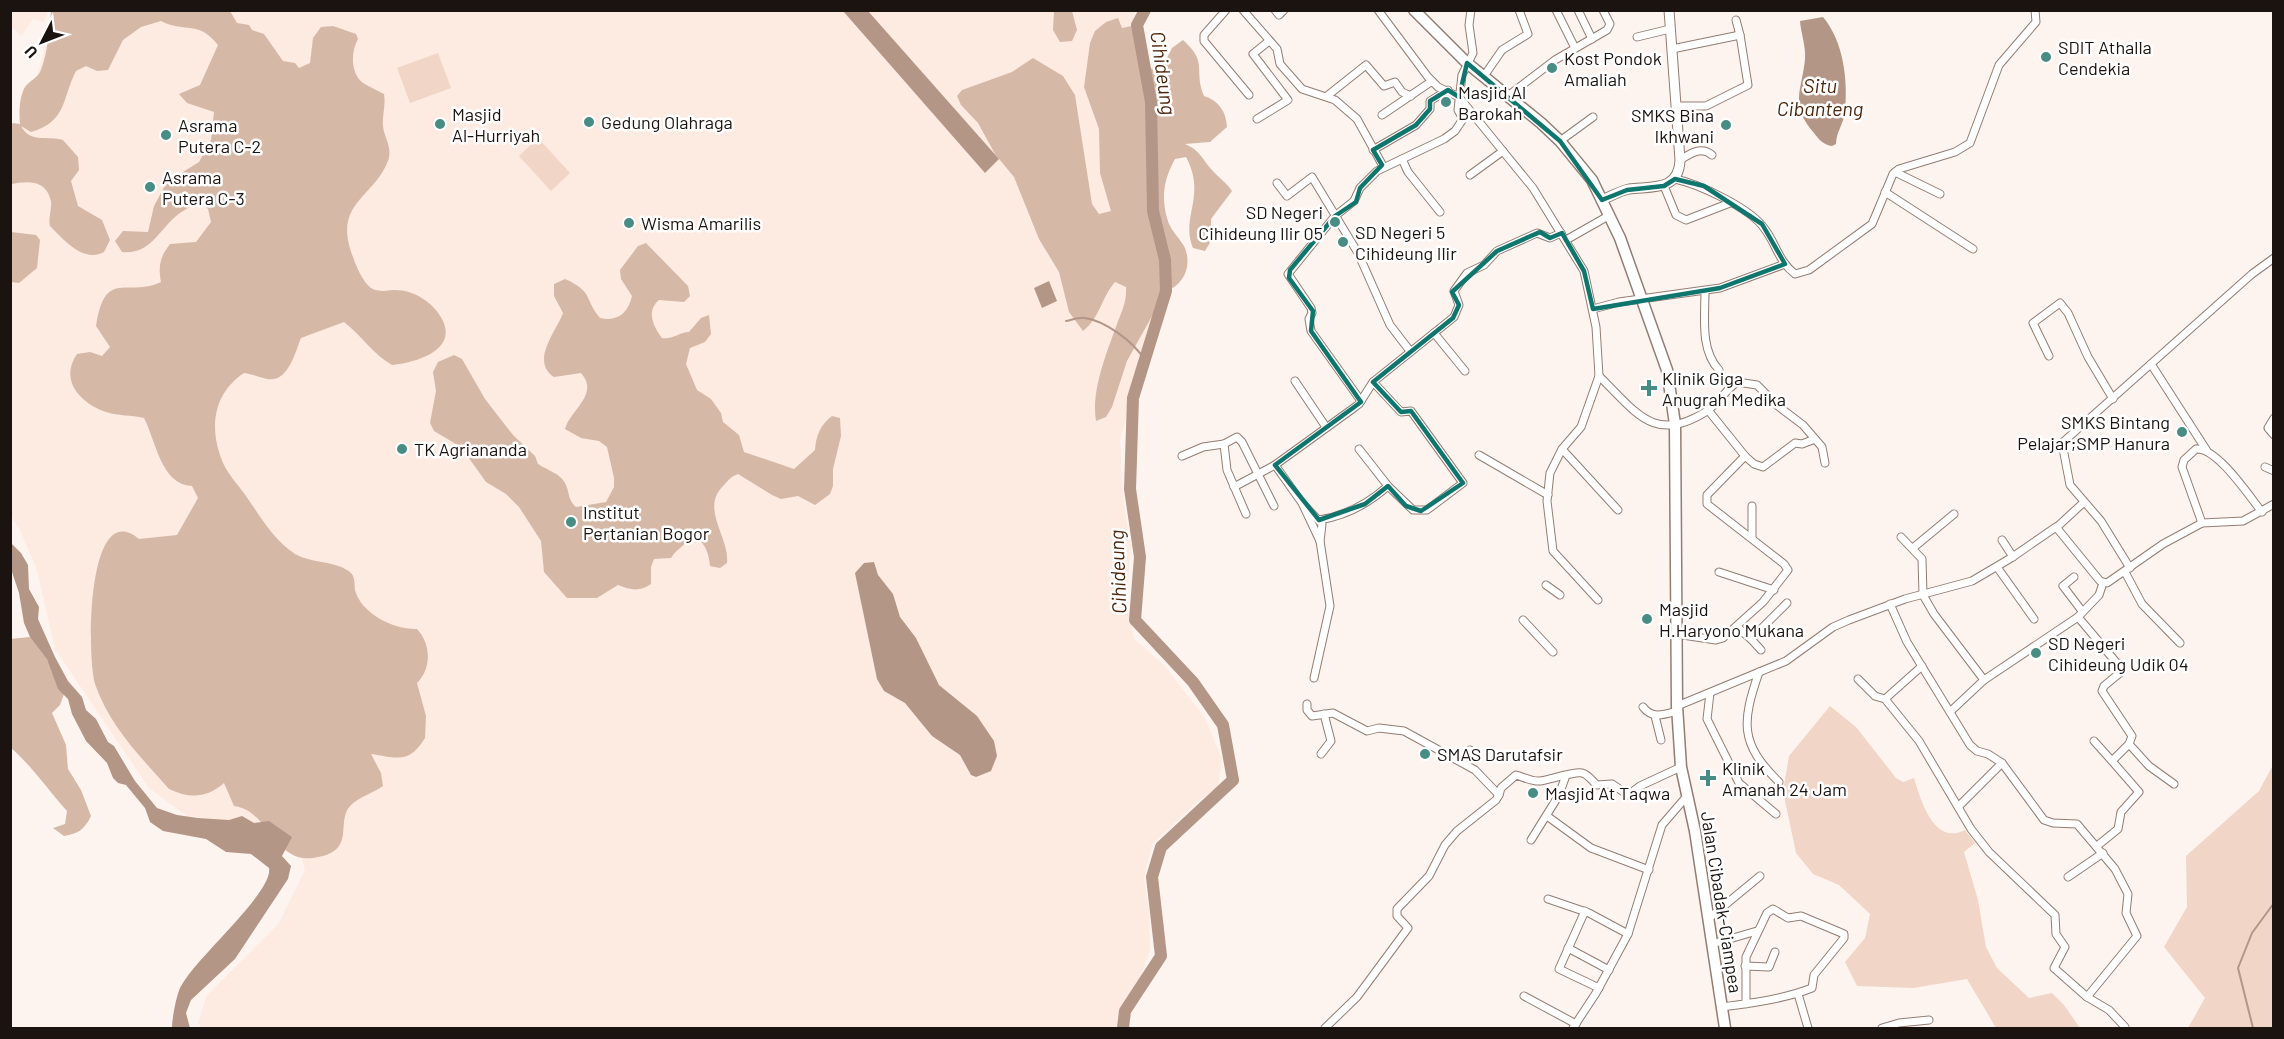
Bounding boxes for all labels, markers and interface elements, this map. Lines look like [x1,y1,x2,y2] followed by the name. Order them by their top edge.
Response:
[12,12,72,72] north arrow
[1146,30,1182,116] water label: Cihideung
[2058,36,2152,79] place label: SDIT Athalla Cendekia
[20,42,41,62] text: U
[1564,47,1662,90] place label: Kost Pondok Amaliah
[2039,50,2053,64] marker: SDIT Athalla Cendekia
[1545,61,1559,75] marker: Kost Pondok Amaliah
[1777,73,1863,120] water label: Situ Cibanteng
[1458,81,1526,124] place label: Masjid Al Barokah
[1439,95,1453,109] marker: Masjid Al Barokah
[452,103,540,146] place label: Masjid Al-Hurriyah
[1631,104,1714,147] place label: SMKS Bina Ikhwani
[601,111,733,133] place label: Gedung Olahraga
[178,114,261,157] place label: Asrama Putera C-2
[582,115,596,129] marker: Gedung Olahraga
[433,117,447,131] marker: Masjid Al-Hurriyah
[1719,118,1733,132] marker: SMKS Bina Ikhwani
[159,128,173,142] marker: Asrama Putera C-2
[162,166,245,209] place label: Asrama Putera C-3
[143,180,157,194] marker: Asrama Putera C-3
[1198,201,1323,244] place label: SD Negeri Cihideung Ilir 05
[641,212,761,234] place label: Wisma Amarilis
[1328,215,1342,229] marker: SD Negeri Cihideung Ilir 05
[622,216,636,230] marker: Wisma Amarilis
[1355,221,1457,264] place label: SD Negeri 5 Cihideung Ilir
[1336,235,1350,249] marker: SD Negeri 5 Cihideung Ilir
[1662,367,1786,410] place label: Klinik Giga Anugrah Medika
[1640,379,1658,397] marker: Klinik Giga Anugrah Medika
[2017,411,2170,454] place label: SMKS Bintang Pelajar;SMP Hanura
[2175,425,2189,439] marker: SMKS Bintang Pelajar;SMP Hanura
[414,438,527,460] place label: TK Agriananda
[395,442,409,456] marker: TK Agriananda
[583,501,710,544] place label: Institut Pertanian Bogor
[564,515,578,529] marker: Institut Pertanian Bogor
[1104,529,1130,615] water label: Cihideung
[1659,598,1804,641] place label: Masjid H.Haryono Mukana
[1640,612,1654,626] marker: Masjid H.Haryono Mukana
[2048,632,2189,675] place label: SD Negeri Cihideung Udik 04
[2029,646,2043,660] marker: SD Negeri Cihideung Udik 04
[1437,743,1563,765] place label: SMAS Darutafsir
[1418,747,1432,761] marker: SMAS Darutafsir
[1722,757,1847,800] place label: Klinik Amanah 24 Jam
[1699,769,1717,787] marker: Klinik Amanah 24 Jam
[1545,782,1670,804] place label: Masjid At Taqwa
[1526,786,1540,800] marker: Masjid At Taqwa
[1697,810,1747,994] street label: Jalan Cibadak-Ciampea

